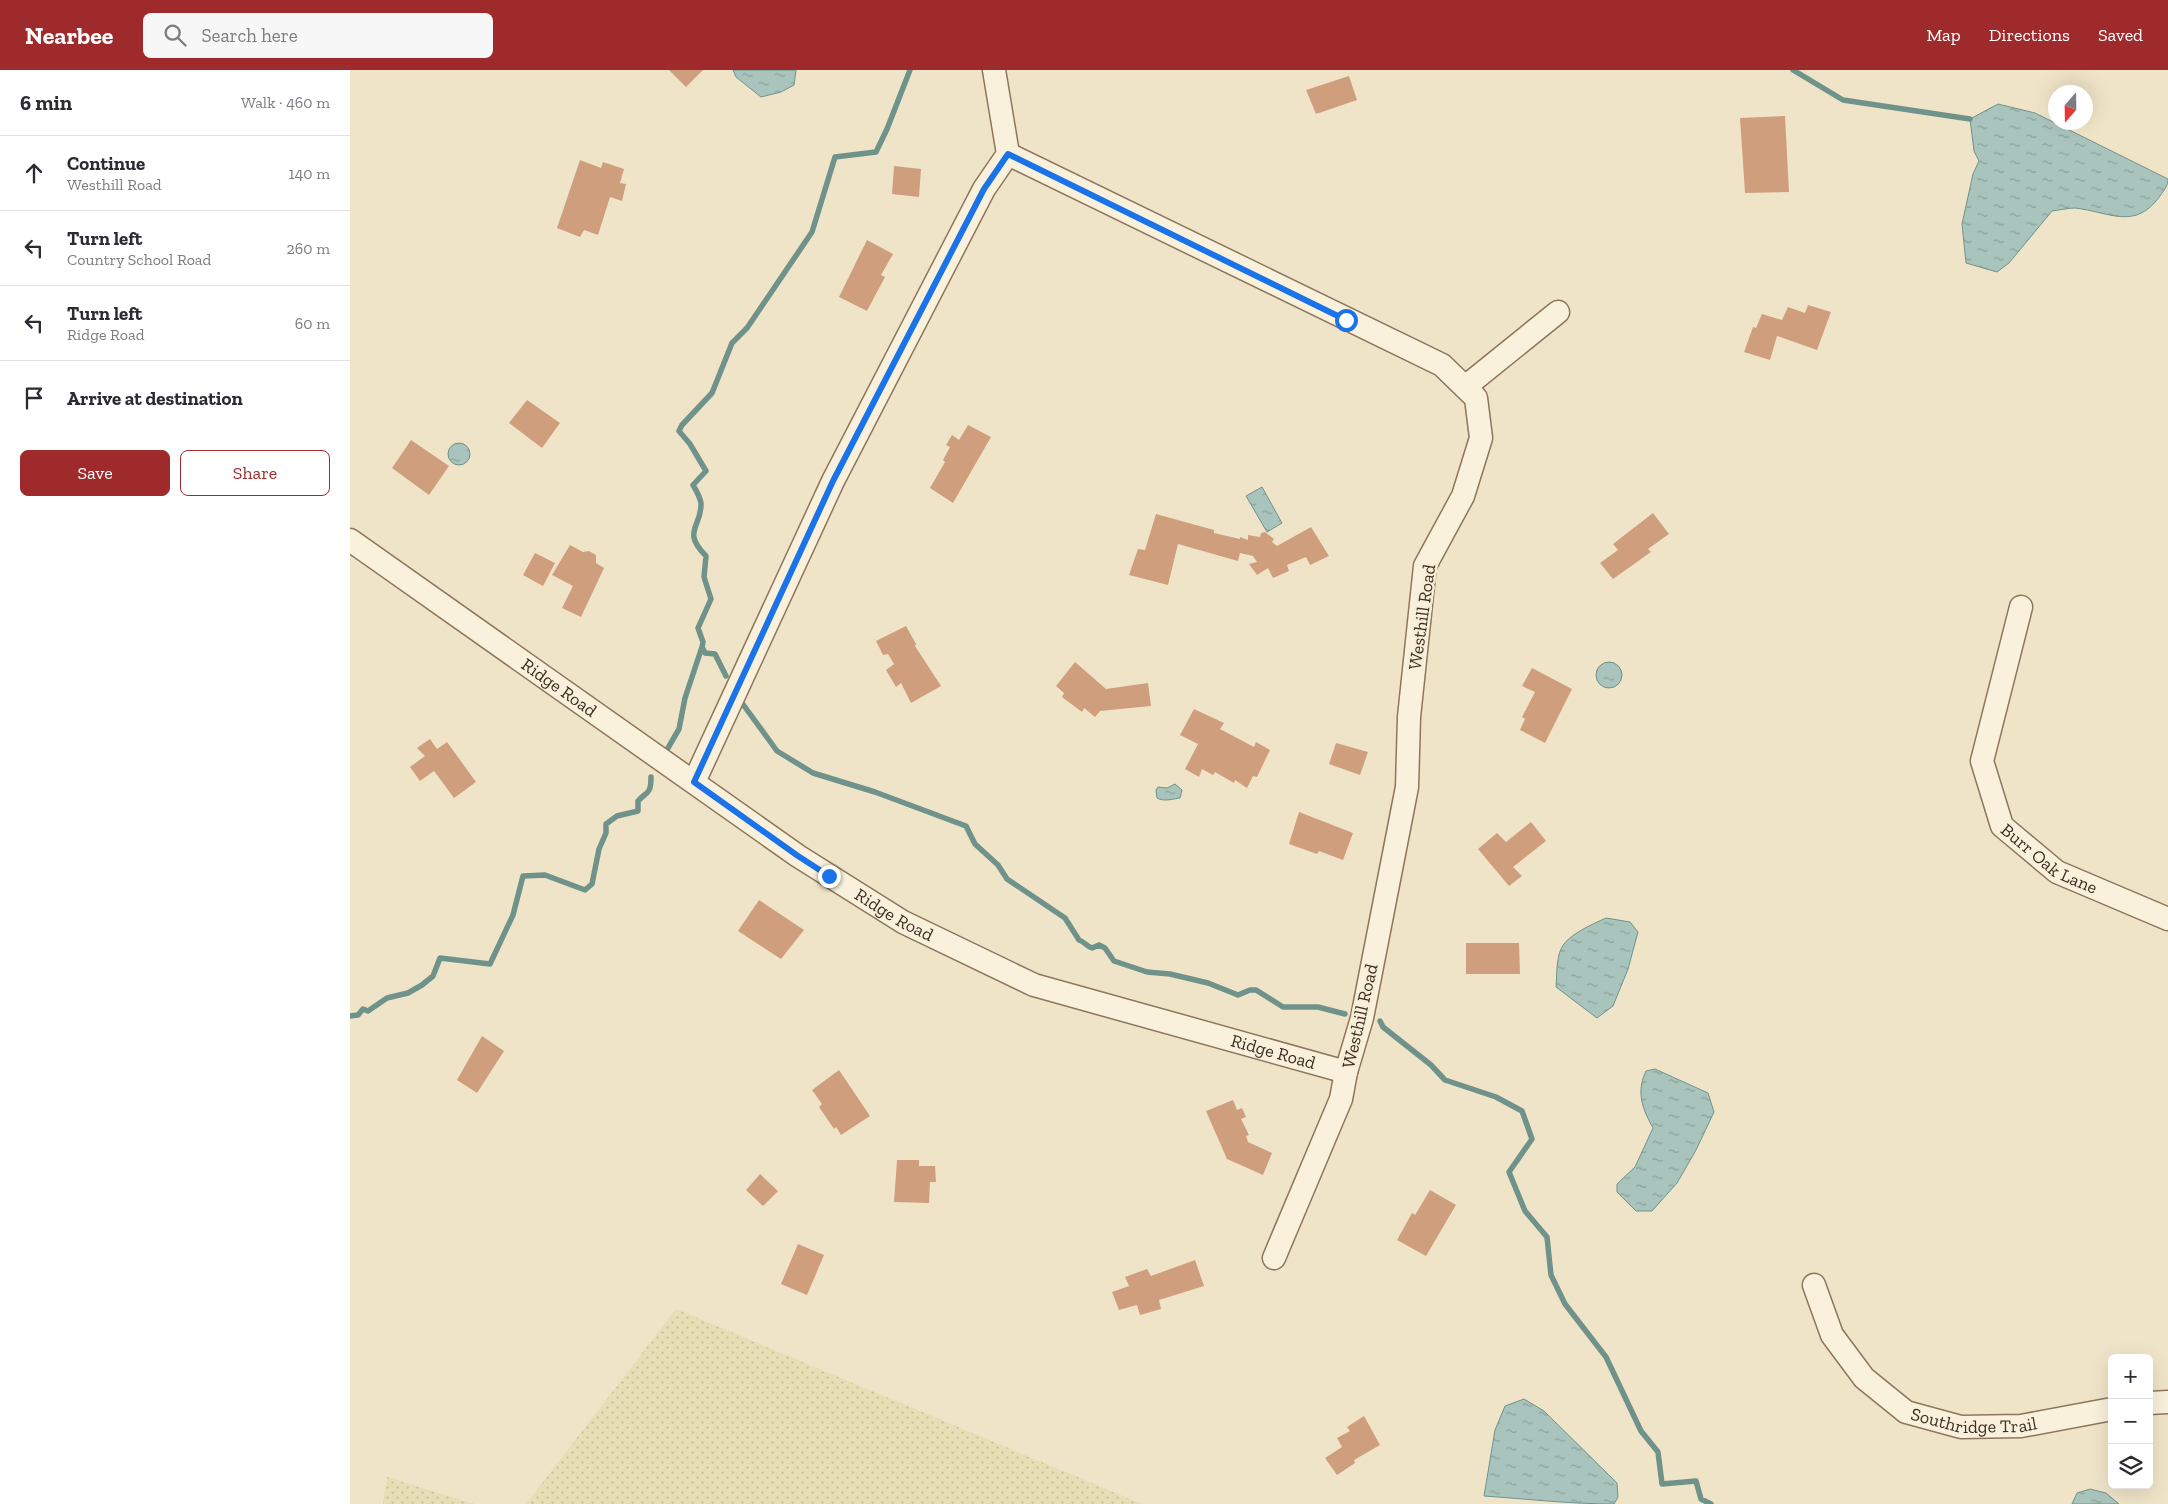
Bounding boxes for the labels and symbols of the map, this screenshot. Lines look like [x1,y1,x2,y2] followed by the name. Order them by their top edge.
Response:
[2048,85,2093,130] north arrow
[1335,309,1358,332] route start
[1404,563,1440,671] street label: Westhill Road
[517,653,601,722] street label: Ridge Road
[1996,819,2101,899] street label: Burr Oak Lane
[818,865,841,888] route end
[851,883,937,946] street label: Ridge Road
[1337,962,1383,1070] street label: Westhill Road
[1228,1029,1318,1074] street label: Ridge Road
[1908,1403,2039,1438] street label: Southridge Trail

